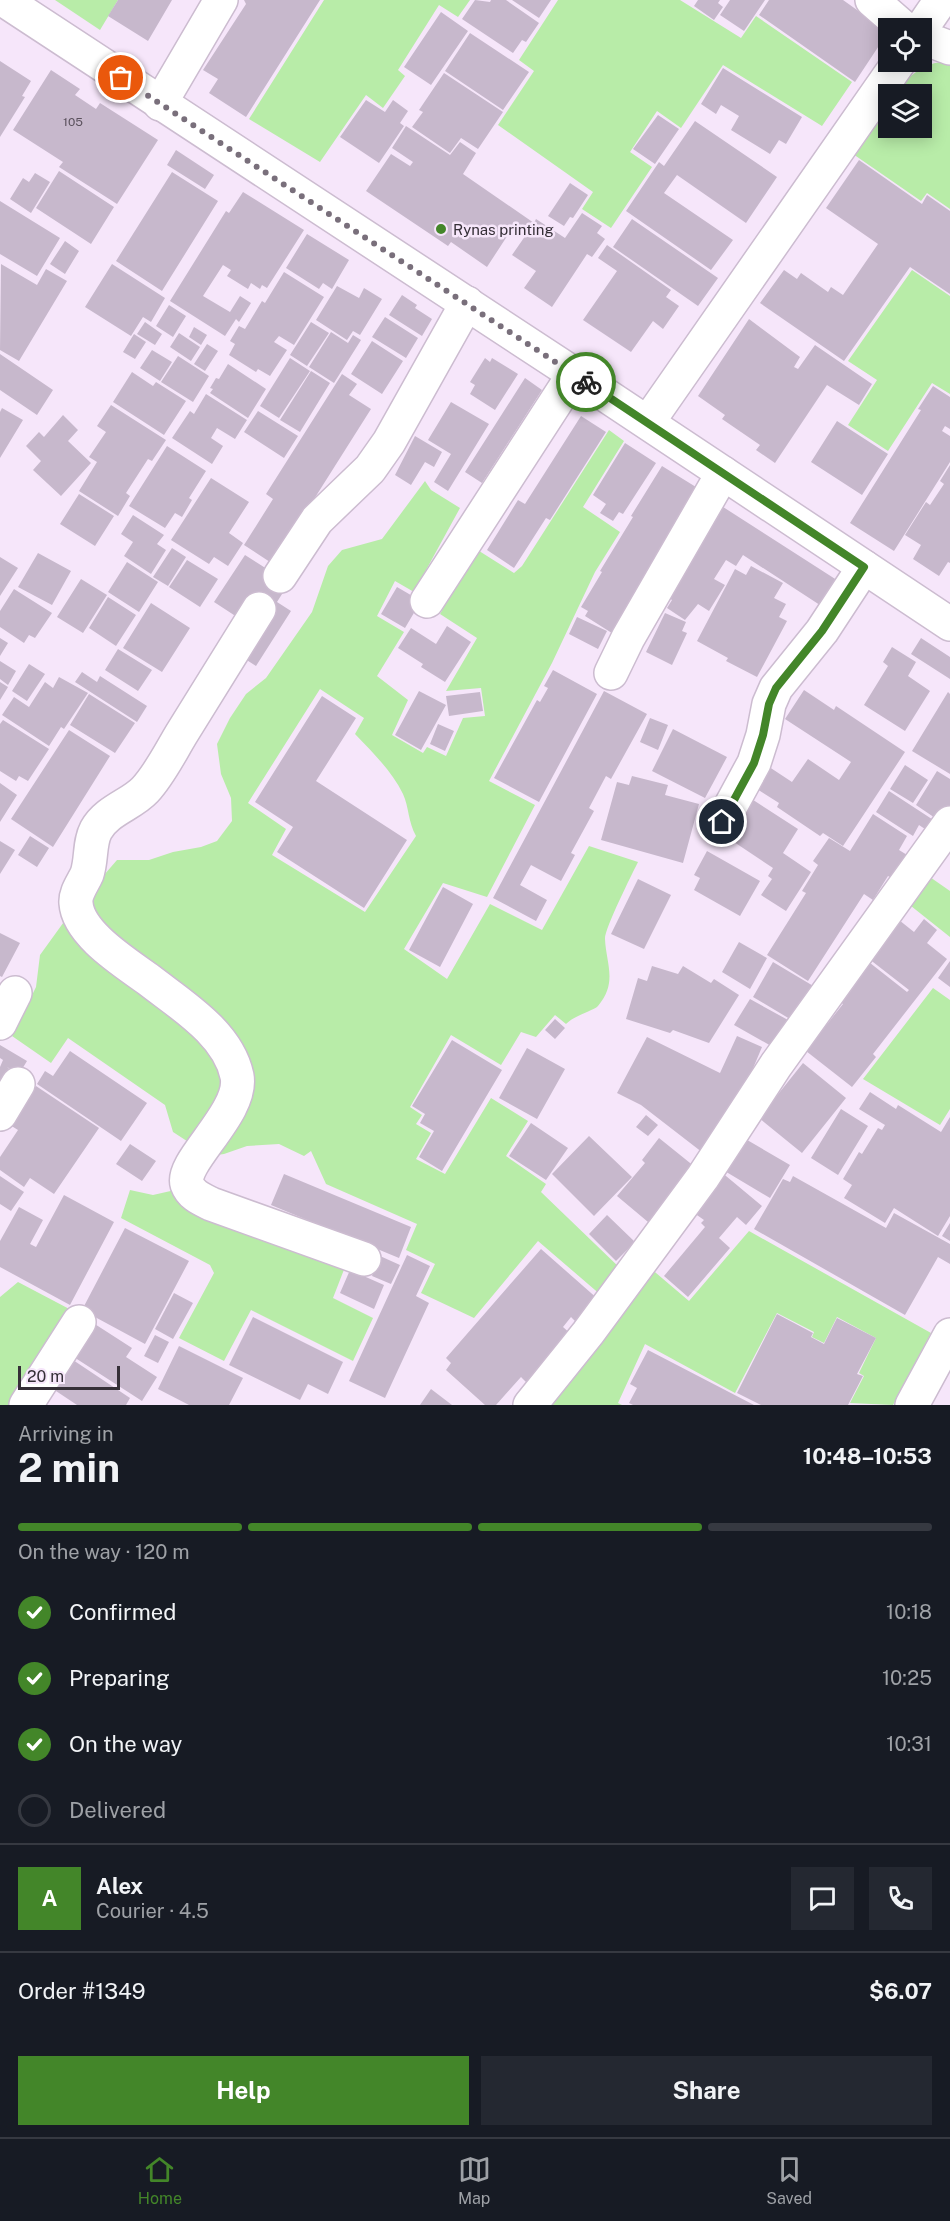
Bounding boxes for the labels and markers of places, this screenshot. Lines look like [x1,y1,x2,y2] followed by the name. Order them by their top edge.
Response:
[95,52,146,103] pin
[453,221,554,238] place label: Rynas printing
[434,222,448,236] marker: Rynas printing
[696,796,747,847] pin

